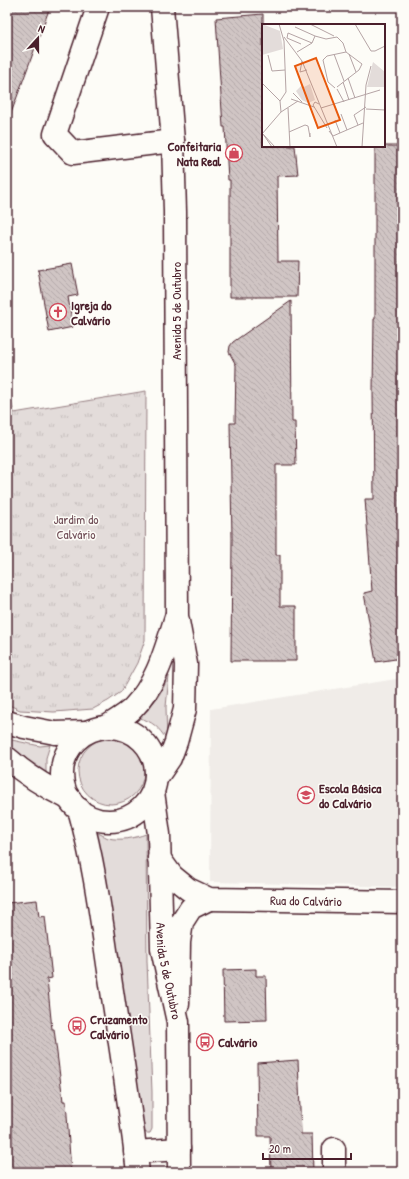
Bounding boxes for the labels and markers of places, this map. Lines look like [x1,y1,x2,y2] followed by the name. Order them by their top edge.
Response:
[167,137,222,170] place label: Confeitaria Nata Real
[224,143,244,163] shop icon: Confeitaria Nata Real
[71,296,112,329] place label: Igreja do Calvário
[48,302,68,322] church icon: Igreja do Calvário
[319,779,382,812] place label: Escola Básica do Calvário
[296,785,316,805] school or university icon: Escola Básica do Calvário
[90,1010,148,1043] place label: Cruzamento Calvário
[67,1016,87,1036] bus stop icon: Cruzamento Calvário
[195,1032,215,1052] bus stop icon: Calvário
[218,1033,258,1051] place label: Calvário

